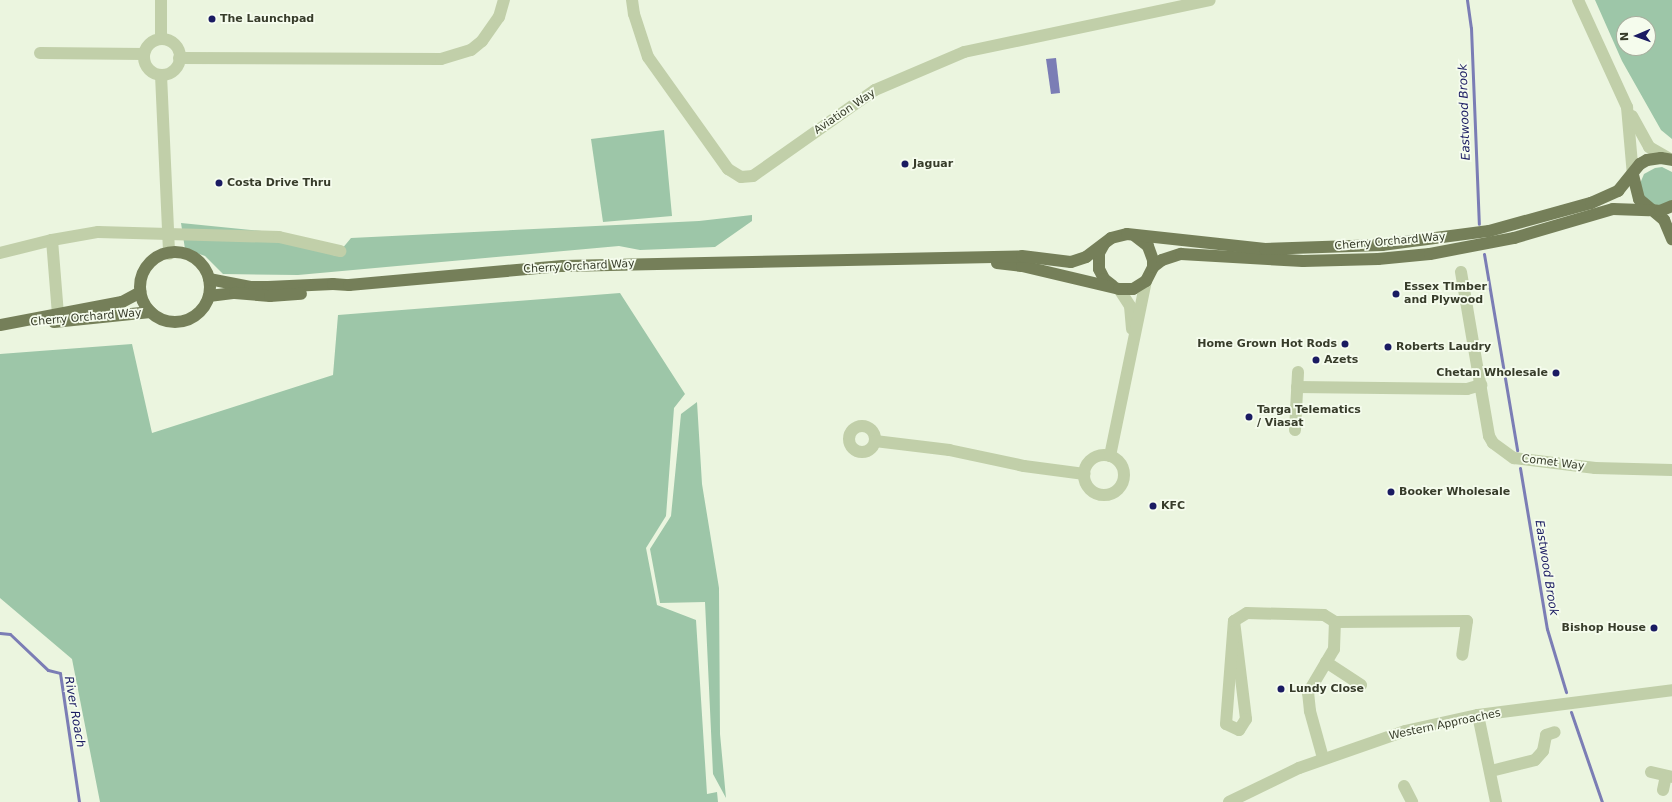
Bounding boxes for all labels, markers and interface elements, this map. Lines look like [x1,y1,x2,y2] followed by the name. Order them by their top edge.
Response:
[220,12,314,26] place label: The Launchpad
[207,14,217,24] marker: The Launchpad
[1616,16,1656,56] north arrow
[1618,32,1631,41] text: N
[1456,63,1474,161] water label: Eastwood Brook
[812,87,878,137] street label: Aviation Way
[913,157,953,171] place label: Jaguar
[900,159,910,169] marker: Jaguar
[227,176,331,190] place label: Costa Drive Thru
[214,178,224,188] marker: Costa Drive Thru
[1334,231,1446,253] street label: Cherry Orchard Way
[523,257,635,277] street label: Cherry Orchard Way
[1404,281,1487,307] place label: Essex TImber and Plywood
[1391,289,1401,299] marker: Essex TImber and Plywood
[30,307,142,329] street label: Cherry Orchard Way
[1197,337,1337,351] place label: Home Grown Hot Rods
[1340,339,1350,349] marker: Home Grown Hot Rods
[1396,340,1491,354] place label: Roberts Laudry
[1383,342,1393,352] marker: Roberts Laudry
[1324,353,1358,367] place label: Azets
[1311,355,1321,365] marker: Azets
[1436,366,1548,380] place label: Chetan Wholesale
[1551,368,1561,378] marker: Chetan Wholesale
[1257,404,1361,430] place label: Targa Telematics / Viasat
[1244,412,1254,422] marker: Targa Telematics / Viasat
[1521,453,1585,473] street label: Comet Way
[1399,485,1510,499] place label: Booker Wholesale
[1386,487,1396,497] marker: Booker Wholesale
[1161,499,1185,513] place label: KFC
[1148,501,1158,511] marker: KFC
[1531,519,1561,617] water label: Eastwood Brook
[1562,621,1646,635] place label: Bishop House
[1649,623,1659,633] marker: Bishop House
[61,675,87,749] water label: River Roach
[1289,682,1364,696] place label: Lundy Close
[1276,684,1286,694] marker: Lundy Close
[1388,707,1502,743] street label: Western Approaches

